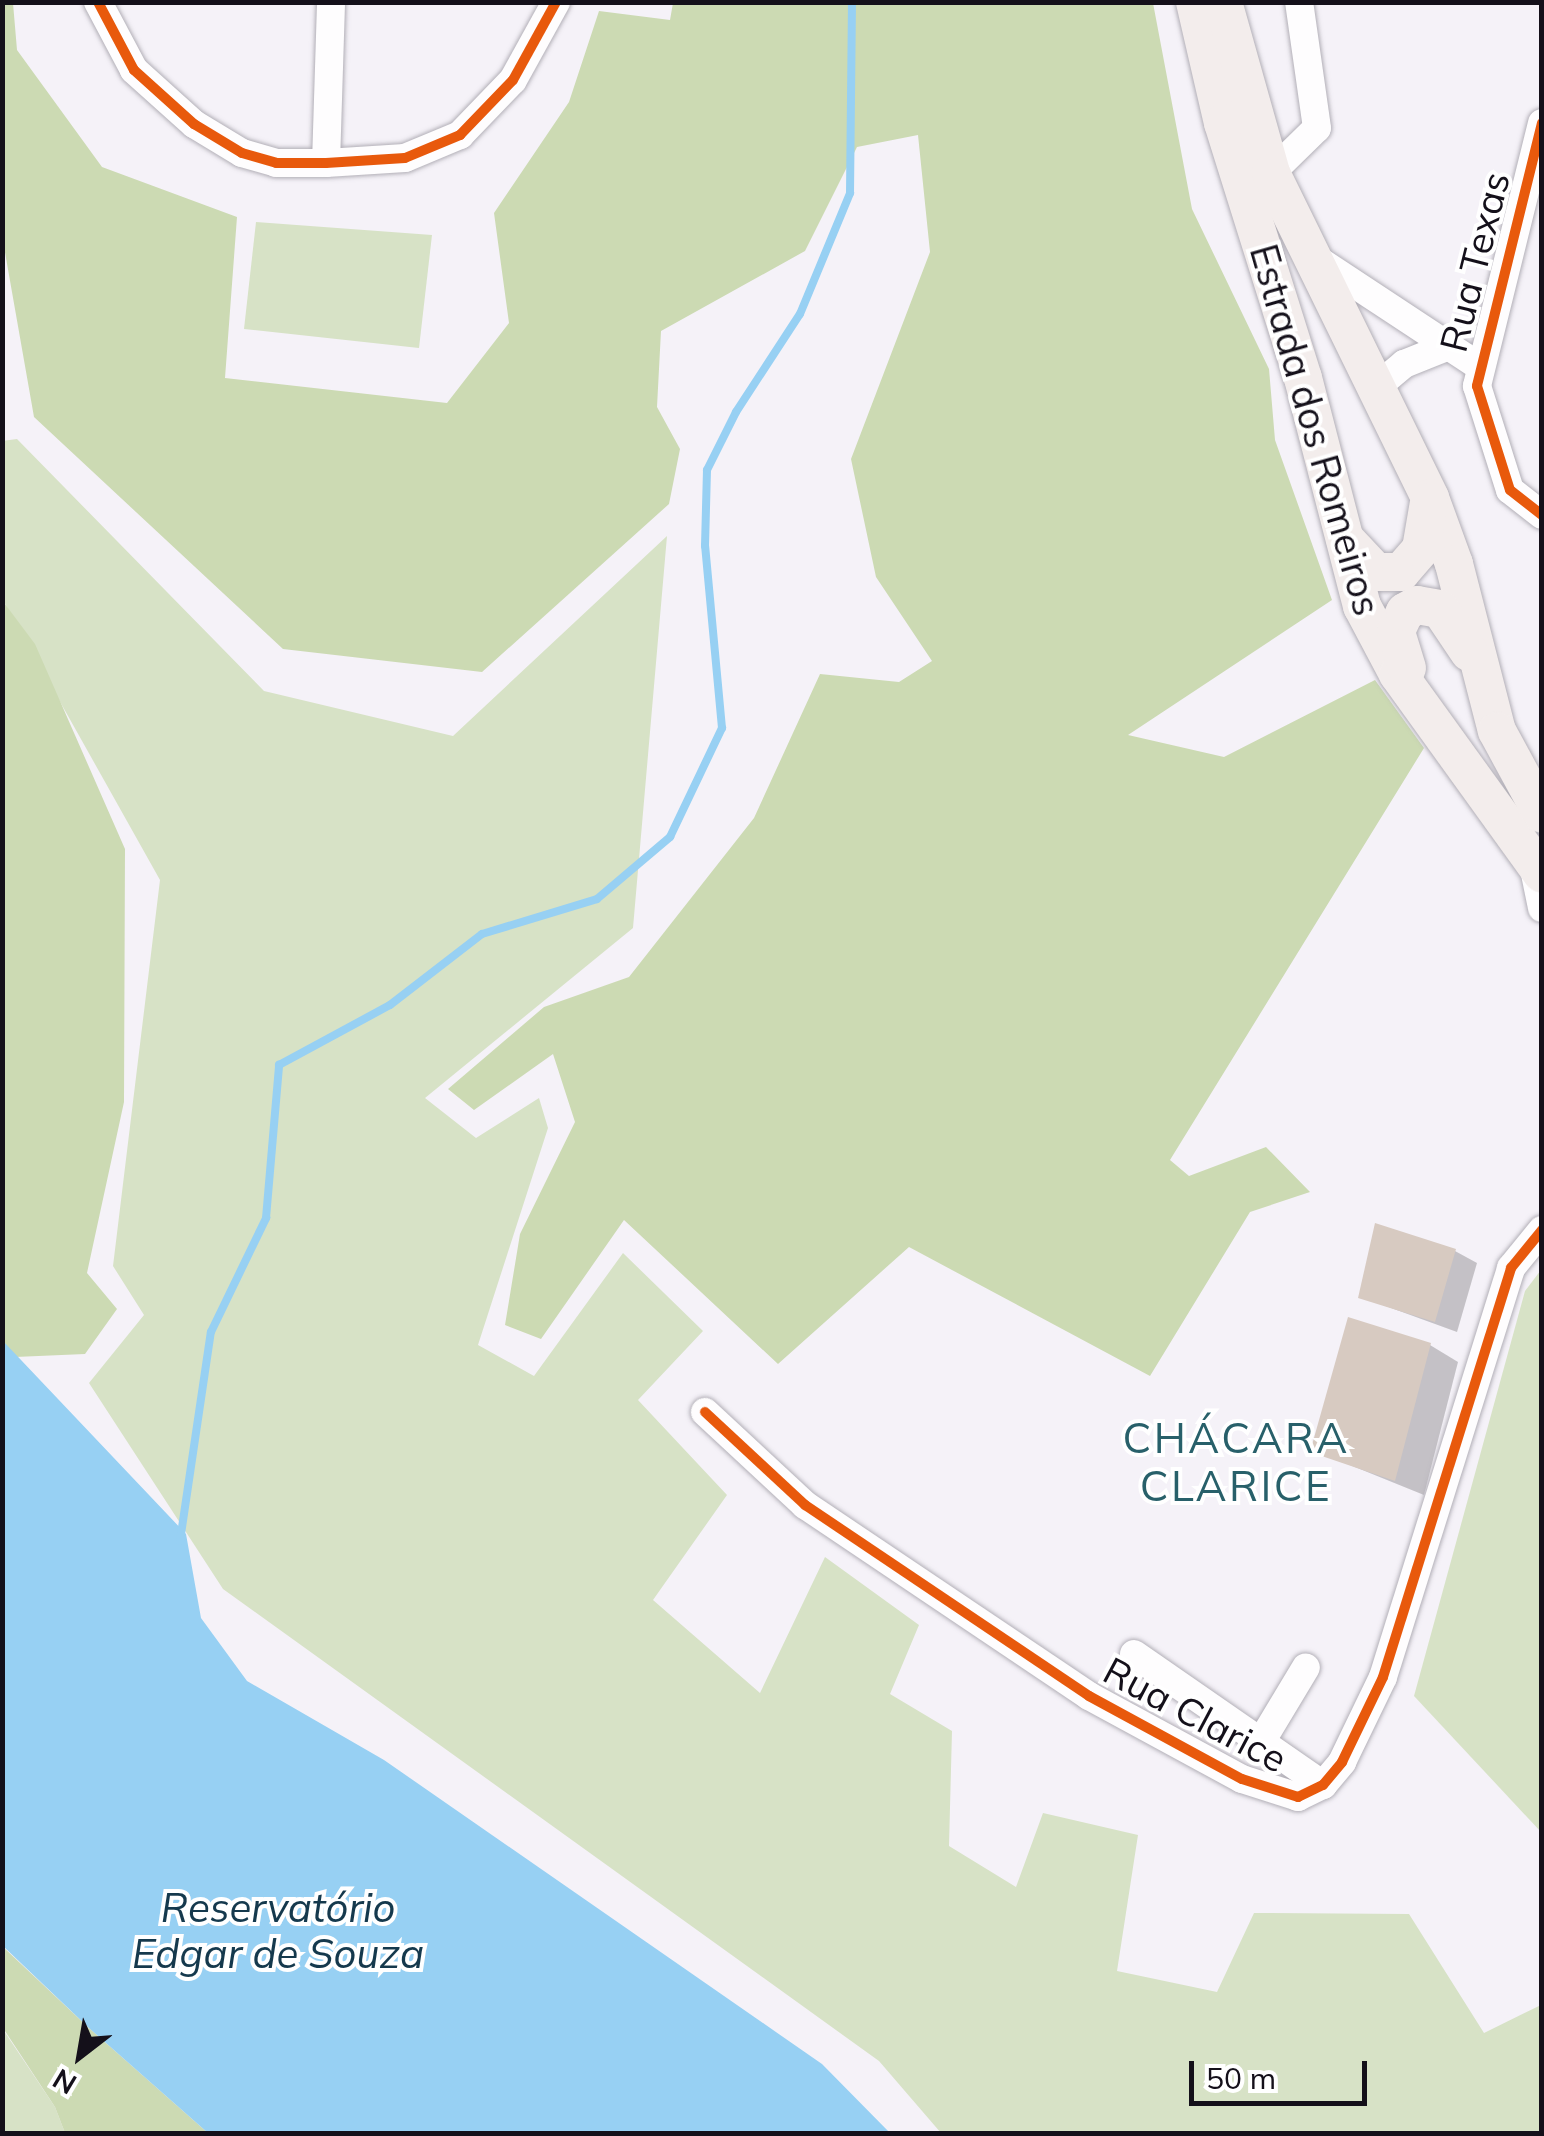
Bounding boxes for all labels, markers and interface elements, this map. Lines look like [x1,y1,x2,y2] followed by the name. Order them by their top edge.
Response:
[1431,168,1519,356] street label: Rua Texas
[1240,239,1390,621] street label: Estrada dos Romeiros
[1122,1413,1350,1512] district label: CHÁCARA CLARICE
[1096,1648,1294,1782] street label: Rua Clarice
[132,1883,424,1977] water label: Reservatório Edgar de Souza
[30,2006,130,2106] north arrow
[1194,2041,1372,2103] scale bar
[1206,2059,1276,2097] text: 50 m
[46,2062,82,2103] text: N

